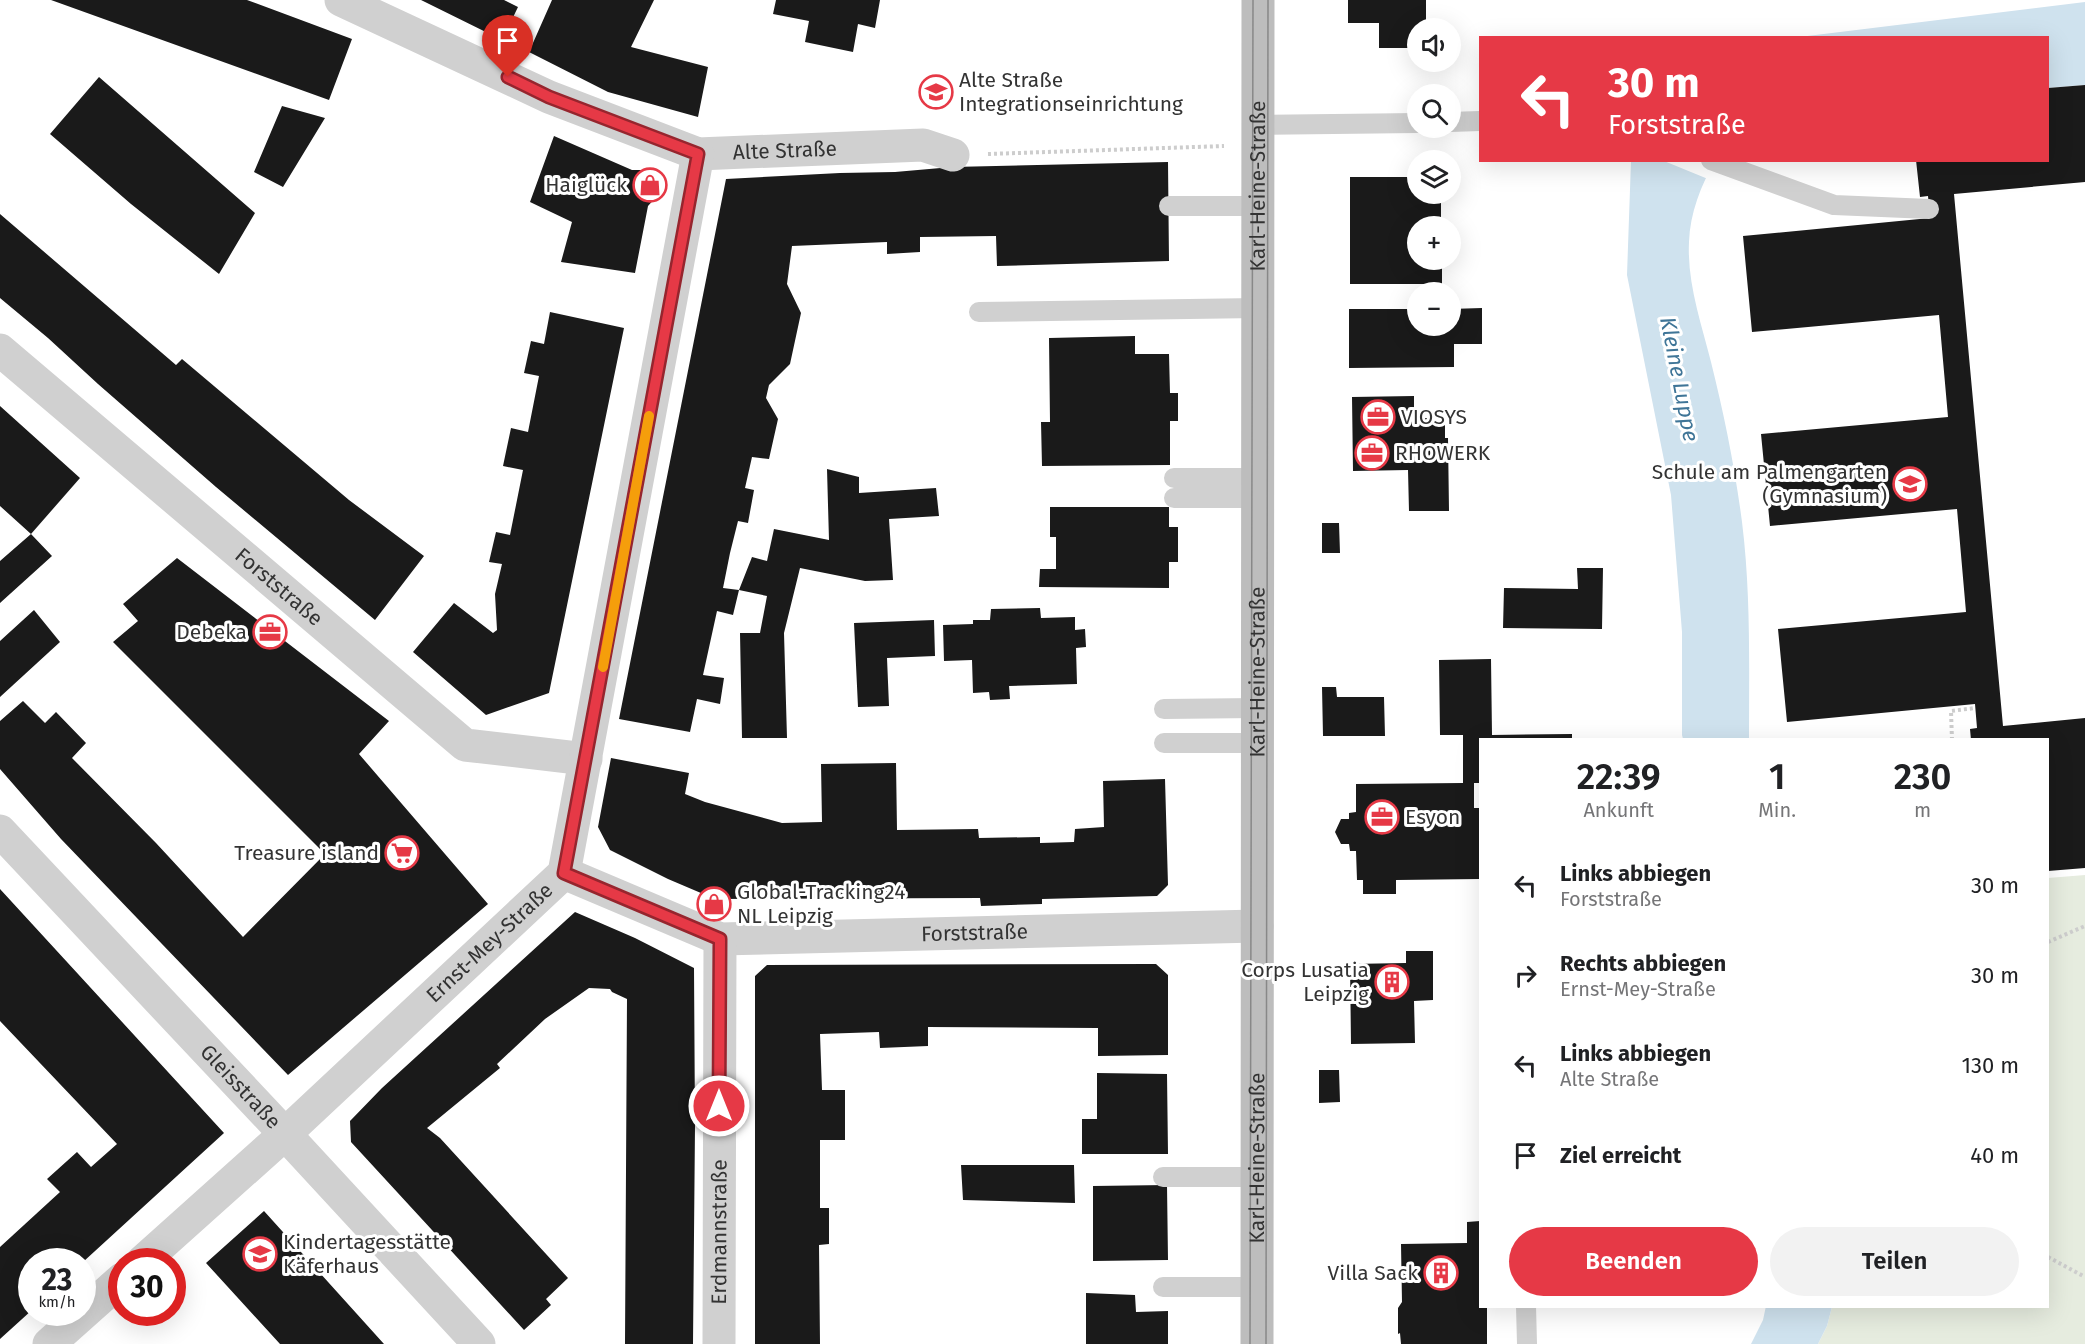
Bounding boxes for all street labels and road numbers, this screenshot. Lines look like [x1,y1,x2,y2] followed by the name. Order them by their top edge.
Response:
[1245,100,1271,272] street label: Karl-Heine-Straße
[732,135,838,166] street label: Alte Straße
[230,542,328,632] street label: Forststraße
[1244,586,1271,758] street label: Karl-Heine-Straße
[421,877,558,1008] street label: Ernst-Mey-Straße
[921,919,1028,947] street label: Forststraße
[195,1039,286,1134] street label: Gleisstraße
[1244,1072,1270,1244] street label: Karl-Heine-Straße
[706,1159,732,1305] street label: Erdmannstraße

